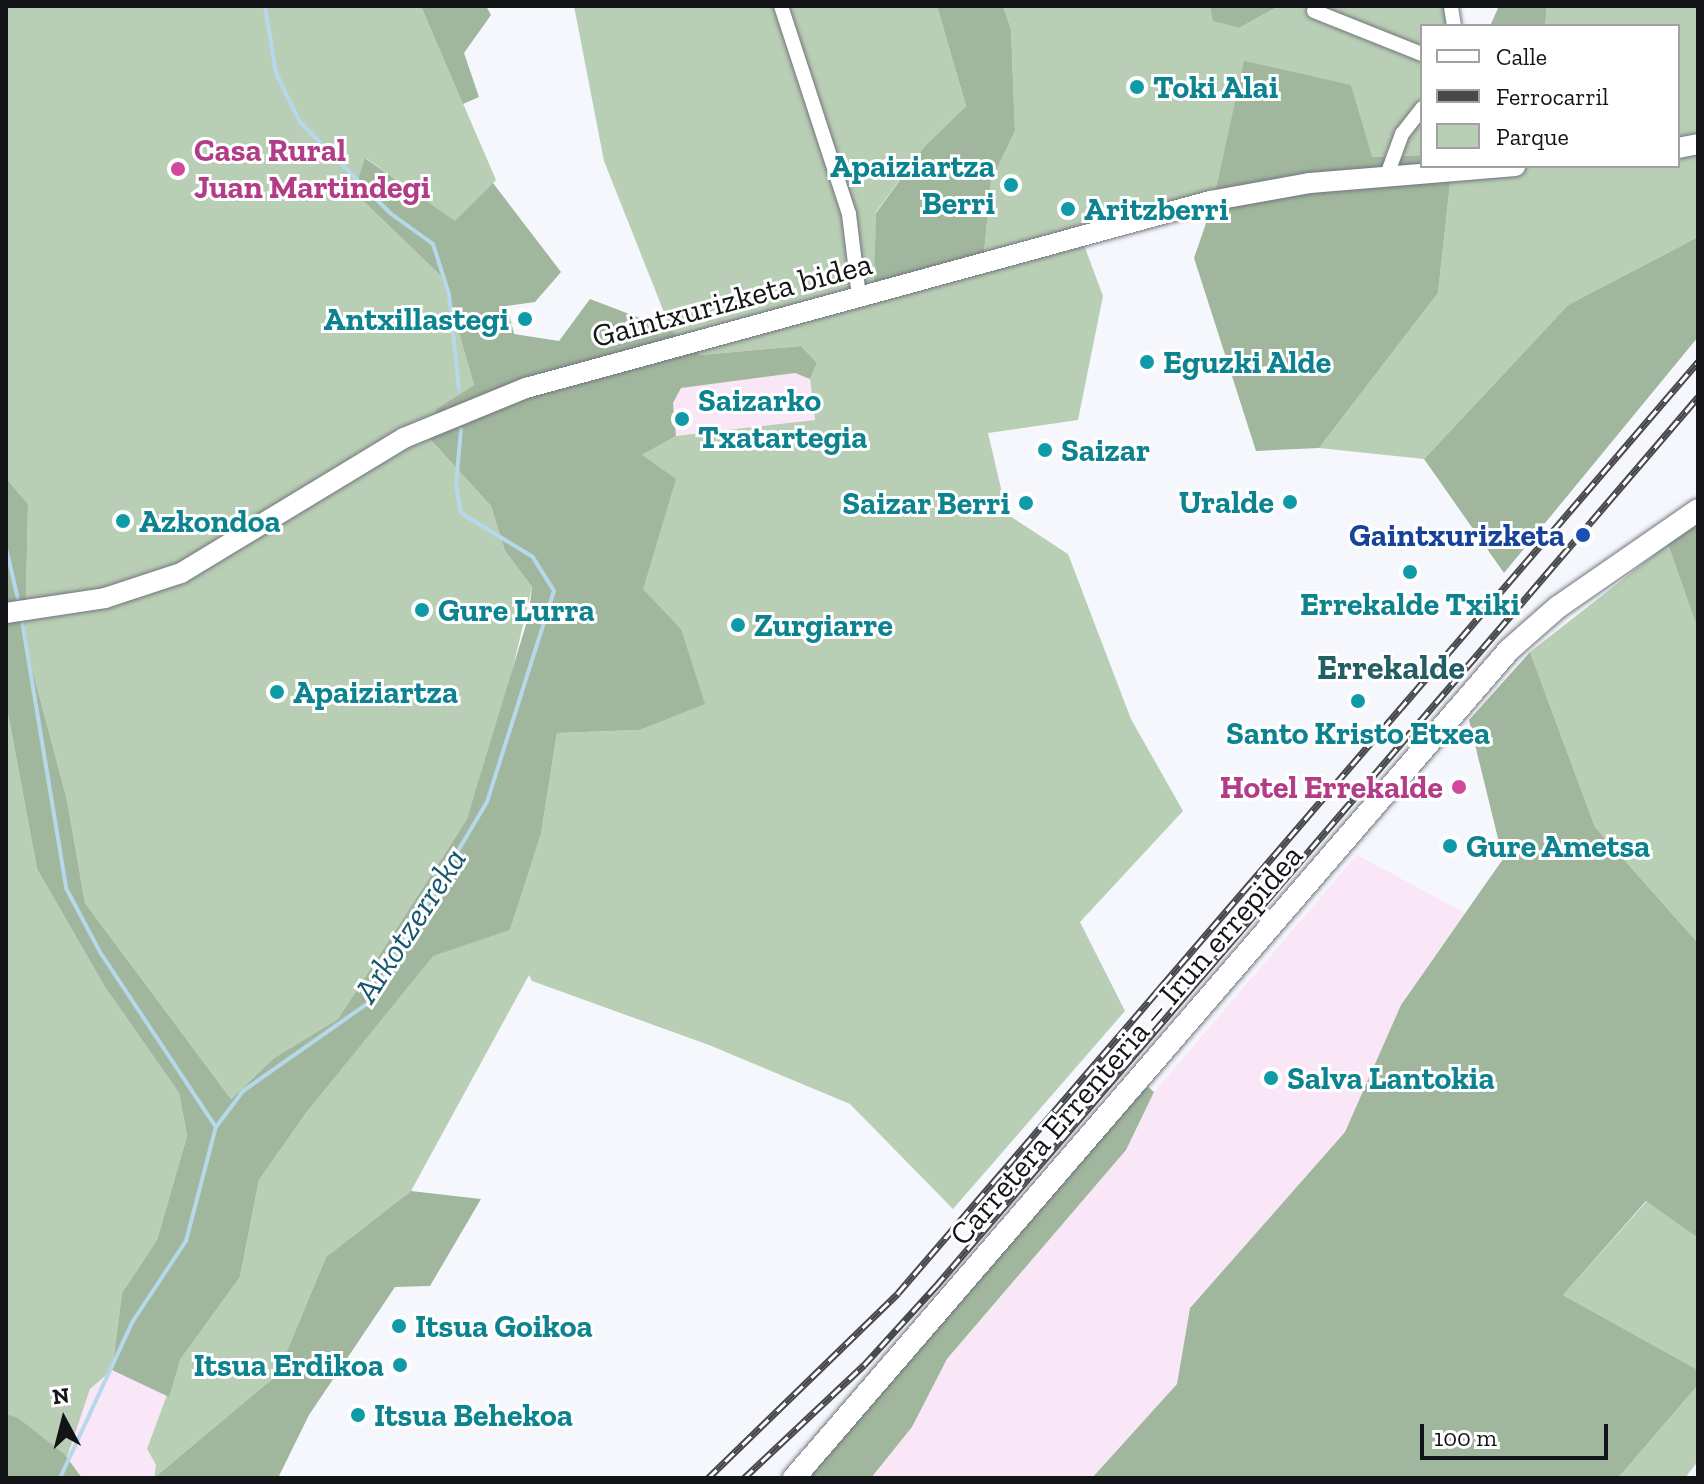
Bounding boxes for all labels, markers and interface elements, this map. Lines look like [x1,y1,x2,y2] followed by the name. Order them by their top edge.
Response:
[1420,24,1680,168] legend
[1496,42,1547,71] text: Calle
[1153,68,1279,106] place label: Toki Alai
[1128,78,1146,96] marker: Toki Alai
[1496,82,1609,111] text: Ferrocarril
[1496,122,1569,151] text: Parque
[194,132,430,207] place label: Casa Rural Juan Martindegi
[830,148,995,223] place label: Apaiziartza Berri
[169,160,187,178] marker: Casa Rural Juan Martindegi
[1002,176,1020,194] marker: Apaiziartza Berri
[1084,190,1229,228] place label: Aritzberri
[1059,200,1077,218] marker: Aritzberri
[588,244,876,356] street label: Gaintxurizketa bidea
[323,300,509,338] place label: Antxillastegi
[516,310,534,328] marker: Antxillastegi
[1163,343,1332,381] place label: Eguzki Alde
[1138,353,1156,371] marker: Eguzki Alde
[698,382,867,457] place label: Saizarko Txatartegia
[673,410,691,428] marker: Saizarko Txatartegia
[1061,431,1150,469] place label: Saizar
[1036,441,1054,459] marker: Saizar
[1179,483,1274,521] place label: Uralde
[842,484,1010,522] place label: Saizar Berri
[1281,493,1299,511] marker: Uralde
[1017,494,1035,512] marker: Saizar Berri
[139,502,281,540] place label: Azkondoa
[114,512,132,530] marker: Azkondoa
[1349,516,1565,554] place label: Gaintxurizketa
[1572,524,1594,546] marker: Gaintxurizketa
[1401,563,1419,581] marker: Errekalde Txiki
[1300,585,1520,623] place label: Errekalde Txiki
[438,591,595,629] place label: Gure Lurra
[413,601,431,619] marker: Gure Lurra
[754,606,893,644] place label: Zurgiarre
[729,616,747,634] marker: Zurgiarre
[1317,648,1465,688] district label: Errekalde
[293,673,458,711] place label: Apaiziartza
[268,683,286,701] marker: Apaiziartza
[1349,692,1367,710] marker: Santo Kristo Etxea
[1226,714,1490,752] place label: Santo Kristo Etxea
[1220,768,1443,806] place label: Hotel Errekalde
[1450,778,1468,796] marker: Hotel Errekalde
[1466,827,1651,865] place label: Gure Ametsa
[941,837,1311,1253] street label: Carretera Errenteria – Irun errepidea
[1441,837,1459,855] marker: Gure Ametsa
[345,840,475,1010] water label: Arkotzerreka
[1287,1059,1495,1097] place label: Salva Lantokia
[1262,1069,1280,1087] marker: Salva Lantokia
[415,1307,593,1345] place label: Itsua Goikoa
[390,1317,408,1335] marker: Itsua Goikoa
[194,1346,384,1384] place label: Itsua Erdikoa
[391,1356,409,1374] marker: Itsua Erdikoa
[24,1380,104,1460] north arrow
[51,1381,71,1410] text: N
[374,1396,573,1434] place label: Itsua Behekoa
[349,1406,367,1424] marker: Itsua Behekoa
[1424,1408,1612,1458] scale bar
[1434,1423,1497,1452] text: 100 m

